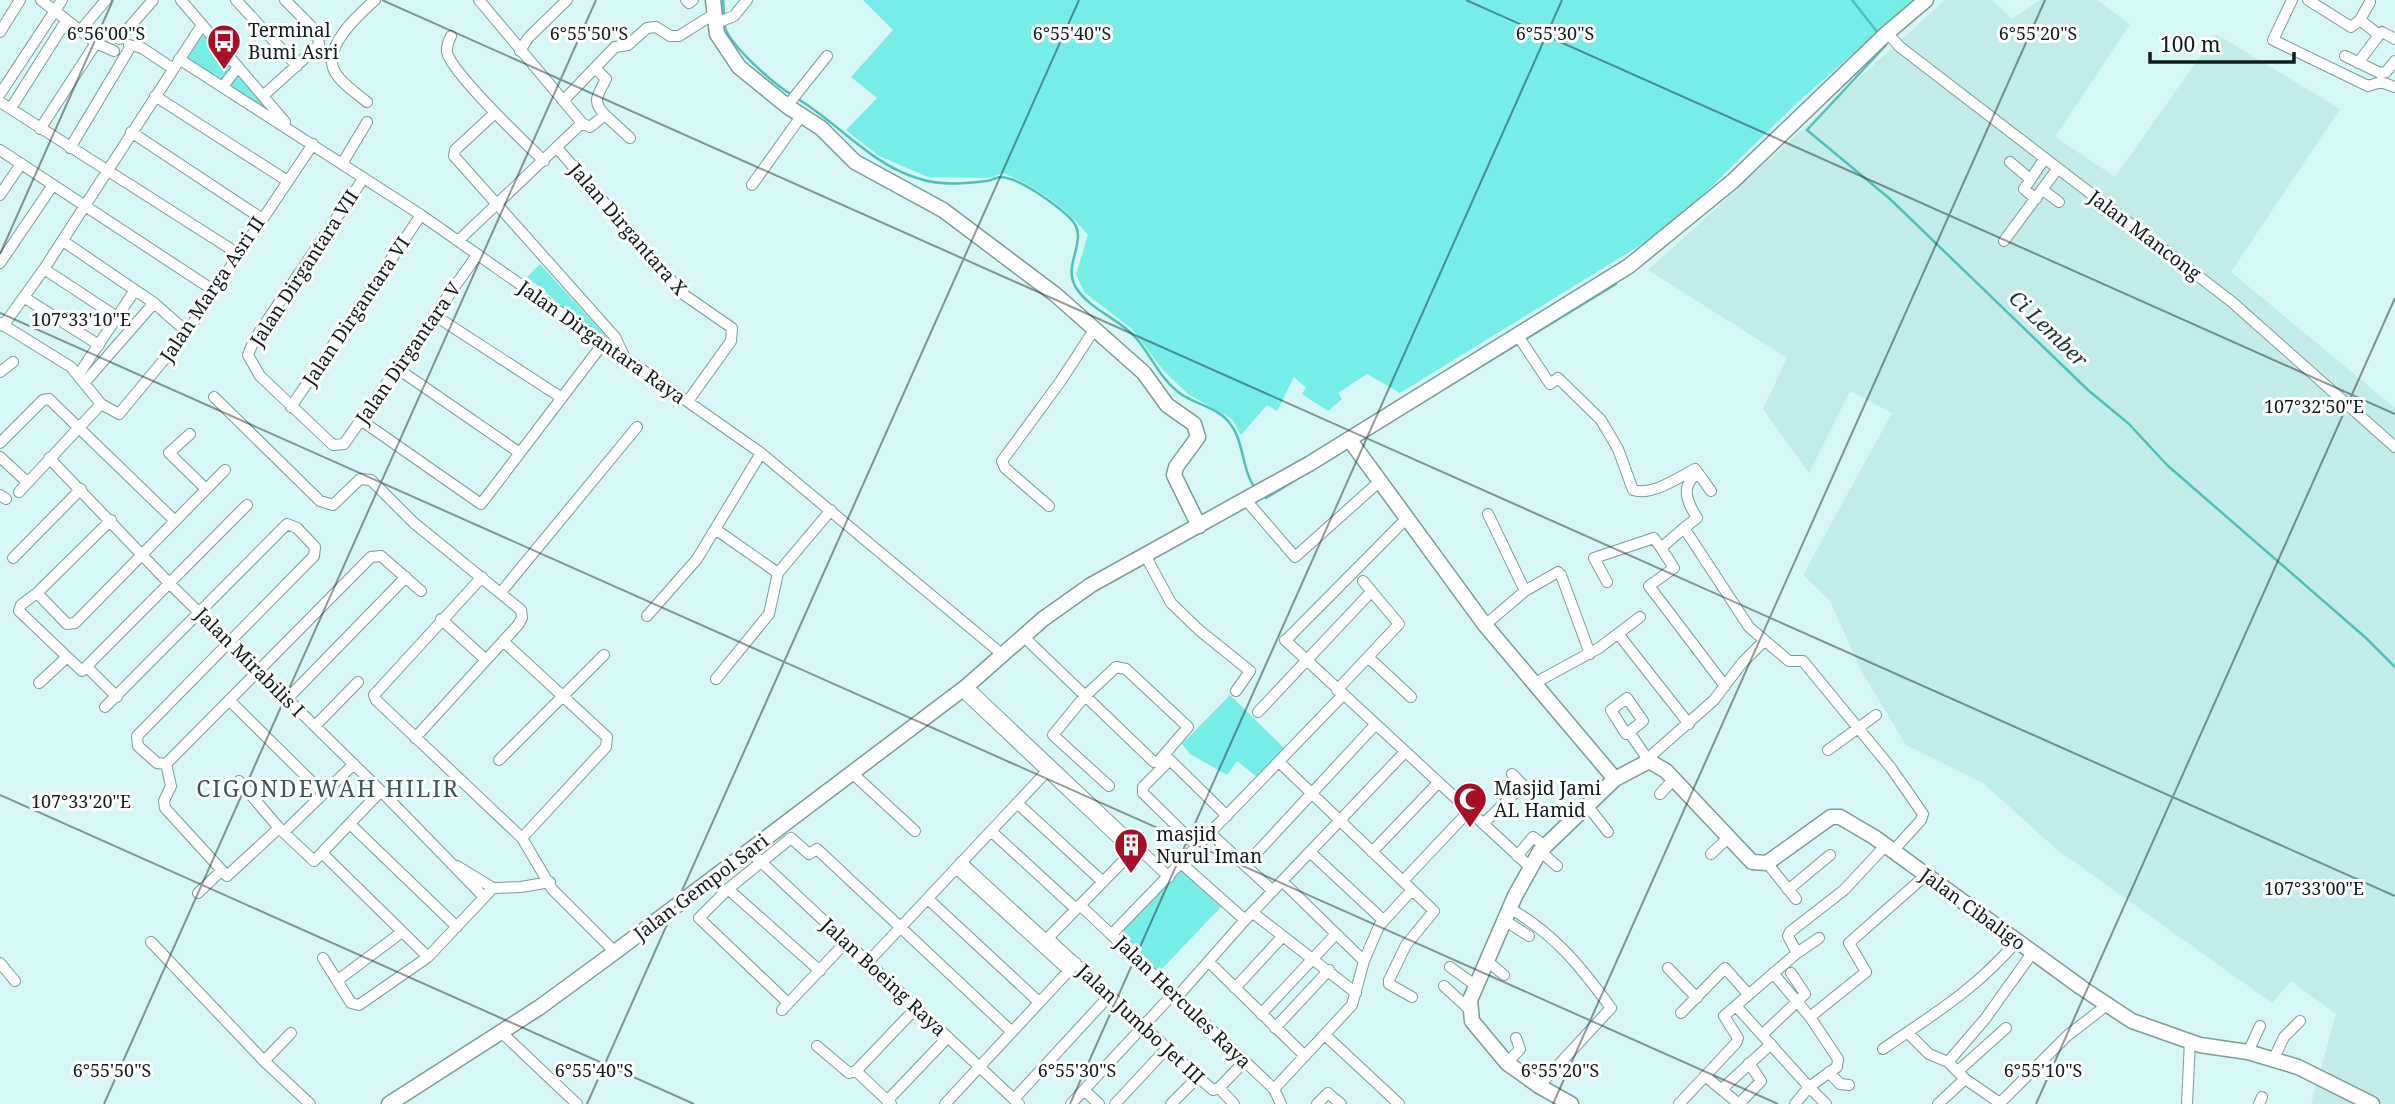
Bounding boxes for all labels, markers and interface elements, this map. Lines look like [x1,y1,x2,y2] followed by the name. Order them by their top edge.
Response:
[248,17,338,65] place label: Terminal Bumi Asri
[67,21,145,45] text: 6°56'00"S
[550,21,628,45] text: 6°55'50"S
[1033,21,1111,45] text: 6°55'40"S
[1516,21,1594,45] text: 6°55'30"S
[1999,21,2077,45] text: 6°55'20"S
[2150,21,2294,65] scale bar
[205,22,243,71] bus stop icon: Terminal Bumi Asri
[2160,30,2221,58] text: 100 m
[563,157,693,301] street label: Jalan Dirgantara X
[2083,183,2207,286] street label: Jalan Mancong
[245,186,363,350] street label: Jalan Dirgantara VII
[153,211,270,368] street label: Jalan Marga Asri II
[512,274,691,410] street label: Jalan Dirgantara Raya
[349,277,467,430] street label: Jalan Dirgantara VI
[351,278,465,428] street label: Jalan Dirgantara V
[2003,284,2094,373] water label: Ci Lember
[31,307,131,331] text: 107°33'10"E
[2264,394,2364,418] text: 107°32'50"E
[189,601,310,722] street label: Jalan Mirabilis I
[196,772,460,804] district label: CIGONDEWAH HILIR
[1494,775,1601,823] place label: Masjid Jami AL Hamid
[1451,780,1489,829] mosque icon: Masjid Jami AL Hamid
[31,789,131,813] text: 107°33'20"E
[1156,821,1262,869] place label: masjid Nurul Iman
[1112,826,1150,875] building icon: masjid Nurul Iman
[627,828,774,947] street label: Jalan Gempol Sari
[1914,861,2031,956] street label: Jalan Cibaligo
[2264,876,2364,900] text: 107°33'00"E
[815,911,952,1042] street label: Jalan Boeing Raya
[1108,929,1257,1074] street label: Jalan Hercules Raya
[1071,957,1210,1090] street label: Jalan Jumbo Jet III
[73,1058,151,1082] text: 6°55'50"S
[555,1058,633,1082] text: 6°55'40"S
[1038,1058,1116,1082] text: 6°55'30"S
[1521,1058,1599,1082] text: 6°55'20"S
[2004,1058,2082,1082] text: 6°55'10"S

